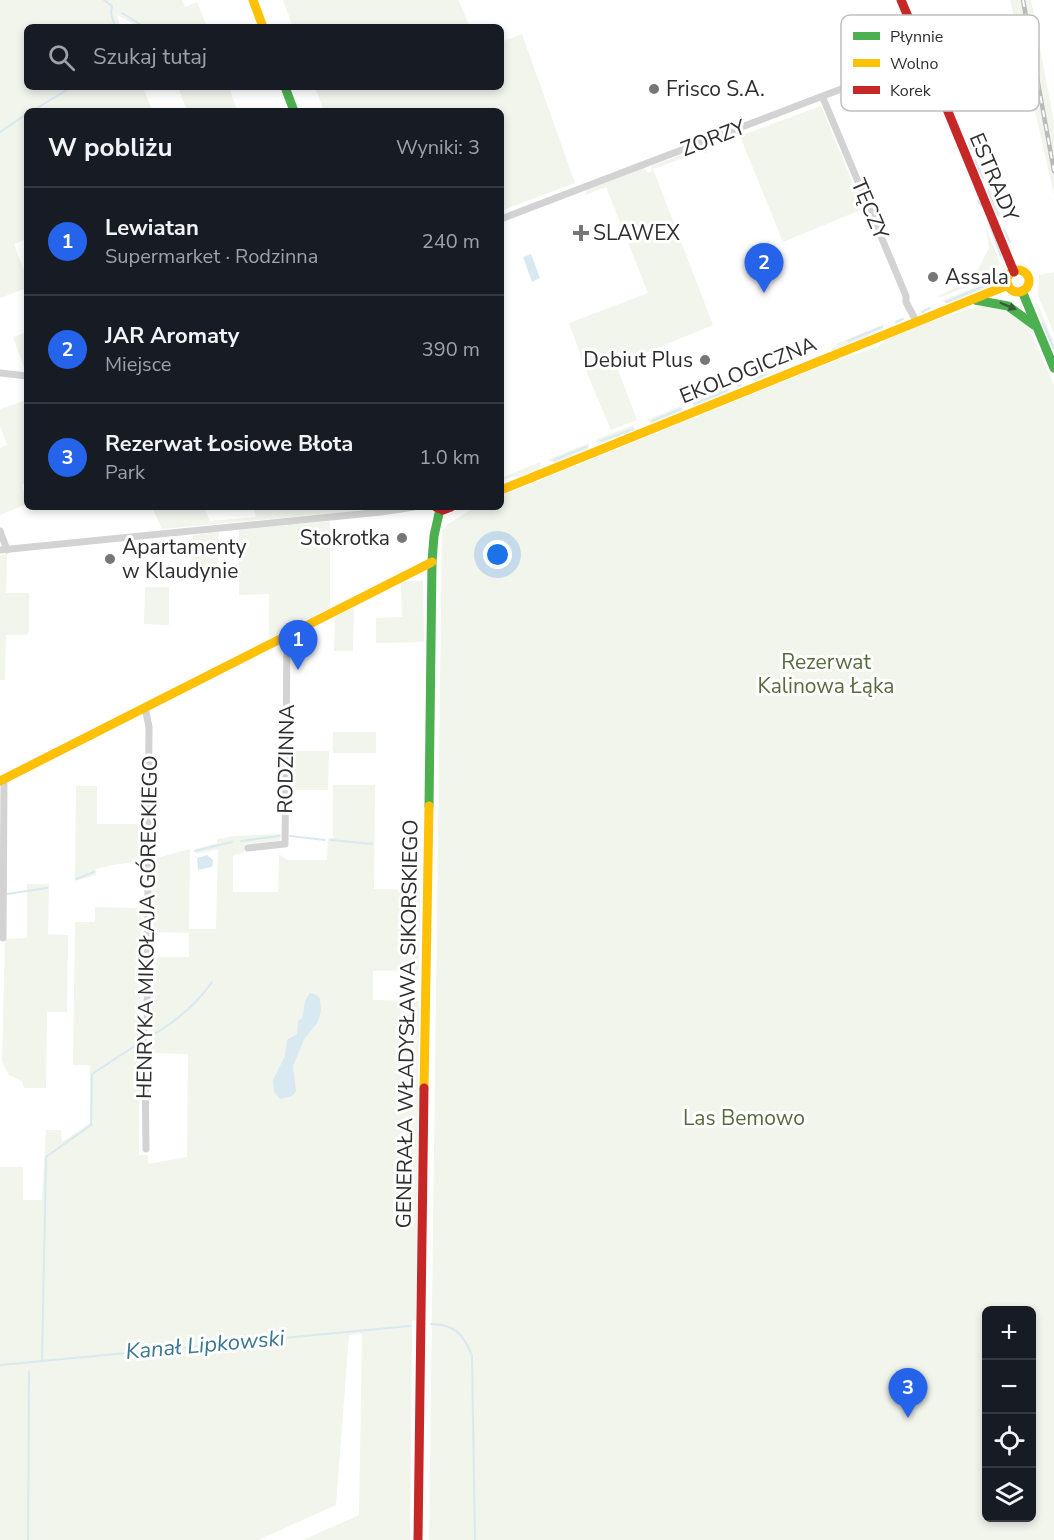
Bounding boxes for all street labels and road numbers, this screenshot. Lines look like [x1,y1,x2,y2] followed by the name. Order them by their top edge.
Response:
[677,113,750,163] street label: ZORZY
[963,128,1025,226] street label: ESTRADY
[845,174,896,244] street label: TĘCZY
[675,330,821,410] street label: EKOLOGICZNA
[271,704,301,814] street label: RODZINNA
[130,755,164,1099] street label: HENRYKA MIKOŁAJA GÓRECKIEGO
[389,819,425,1229] street label: GENERAŁA WŁADYSŁAWA SIKORSKIEGO

